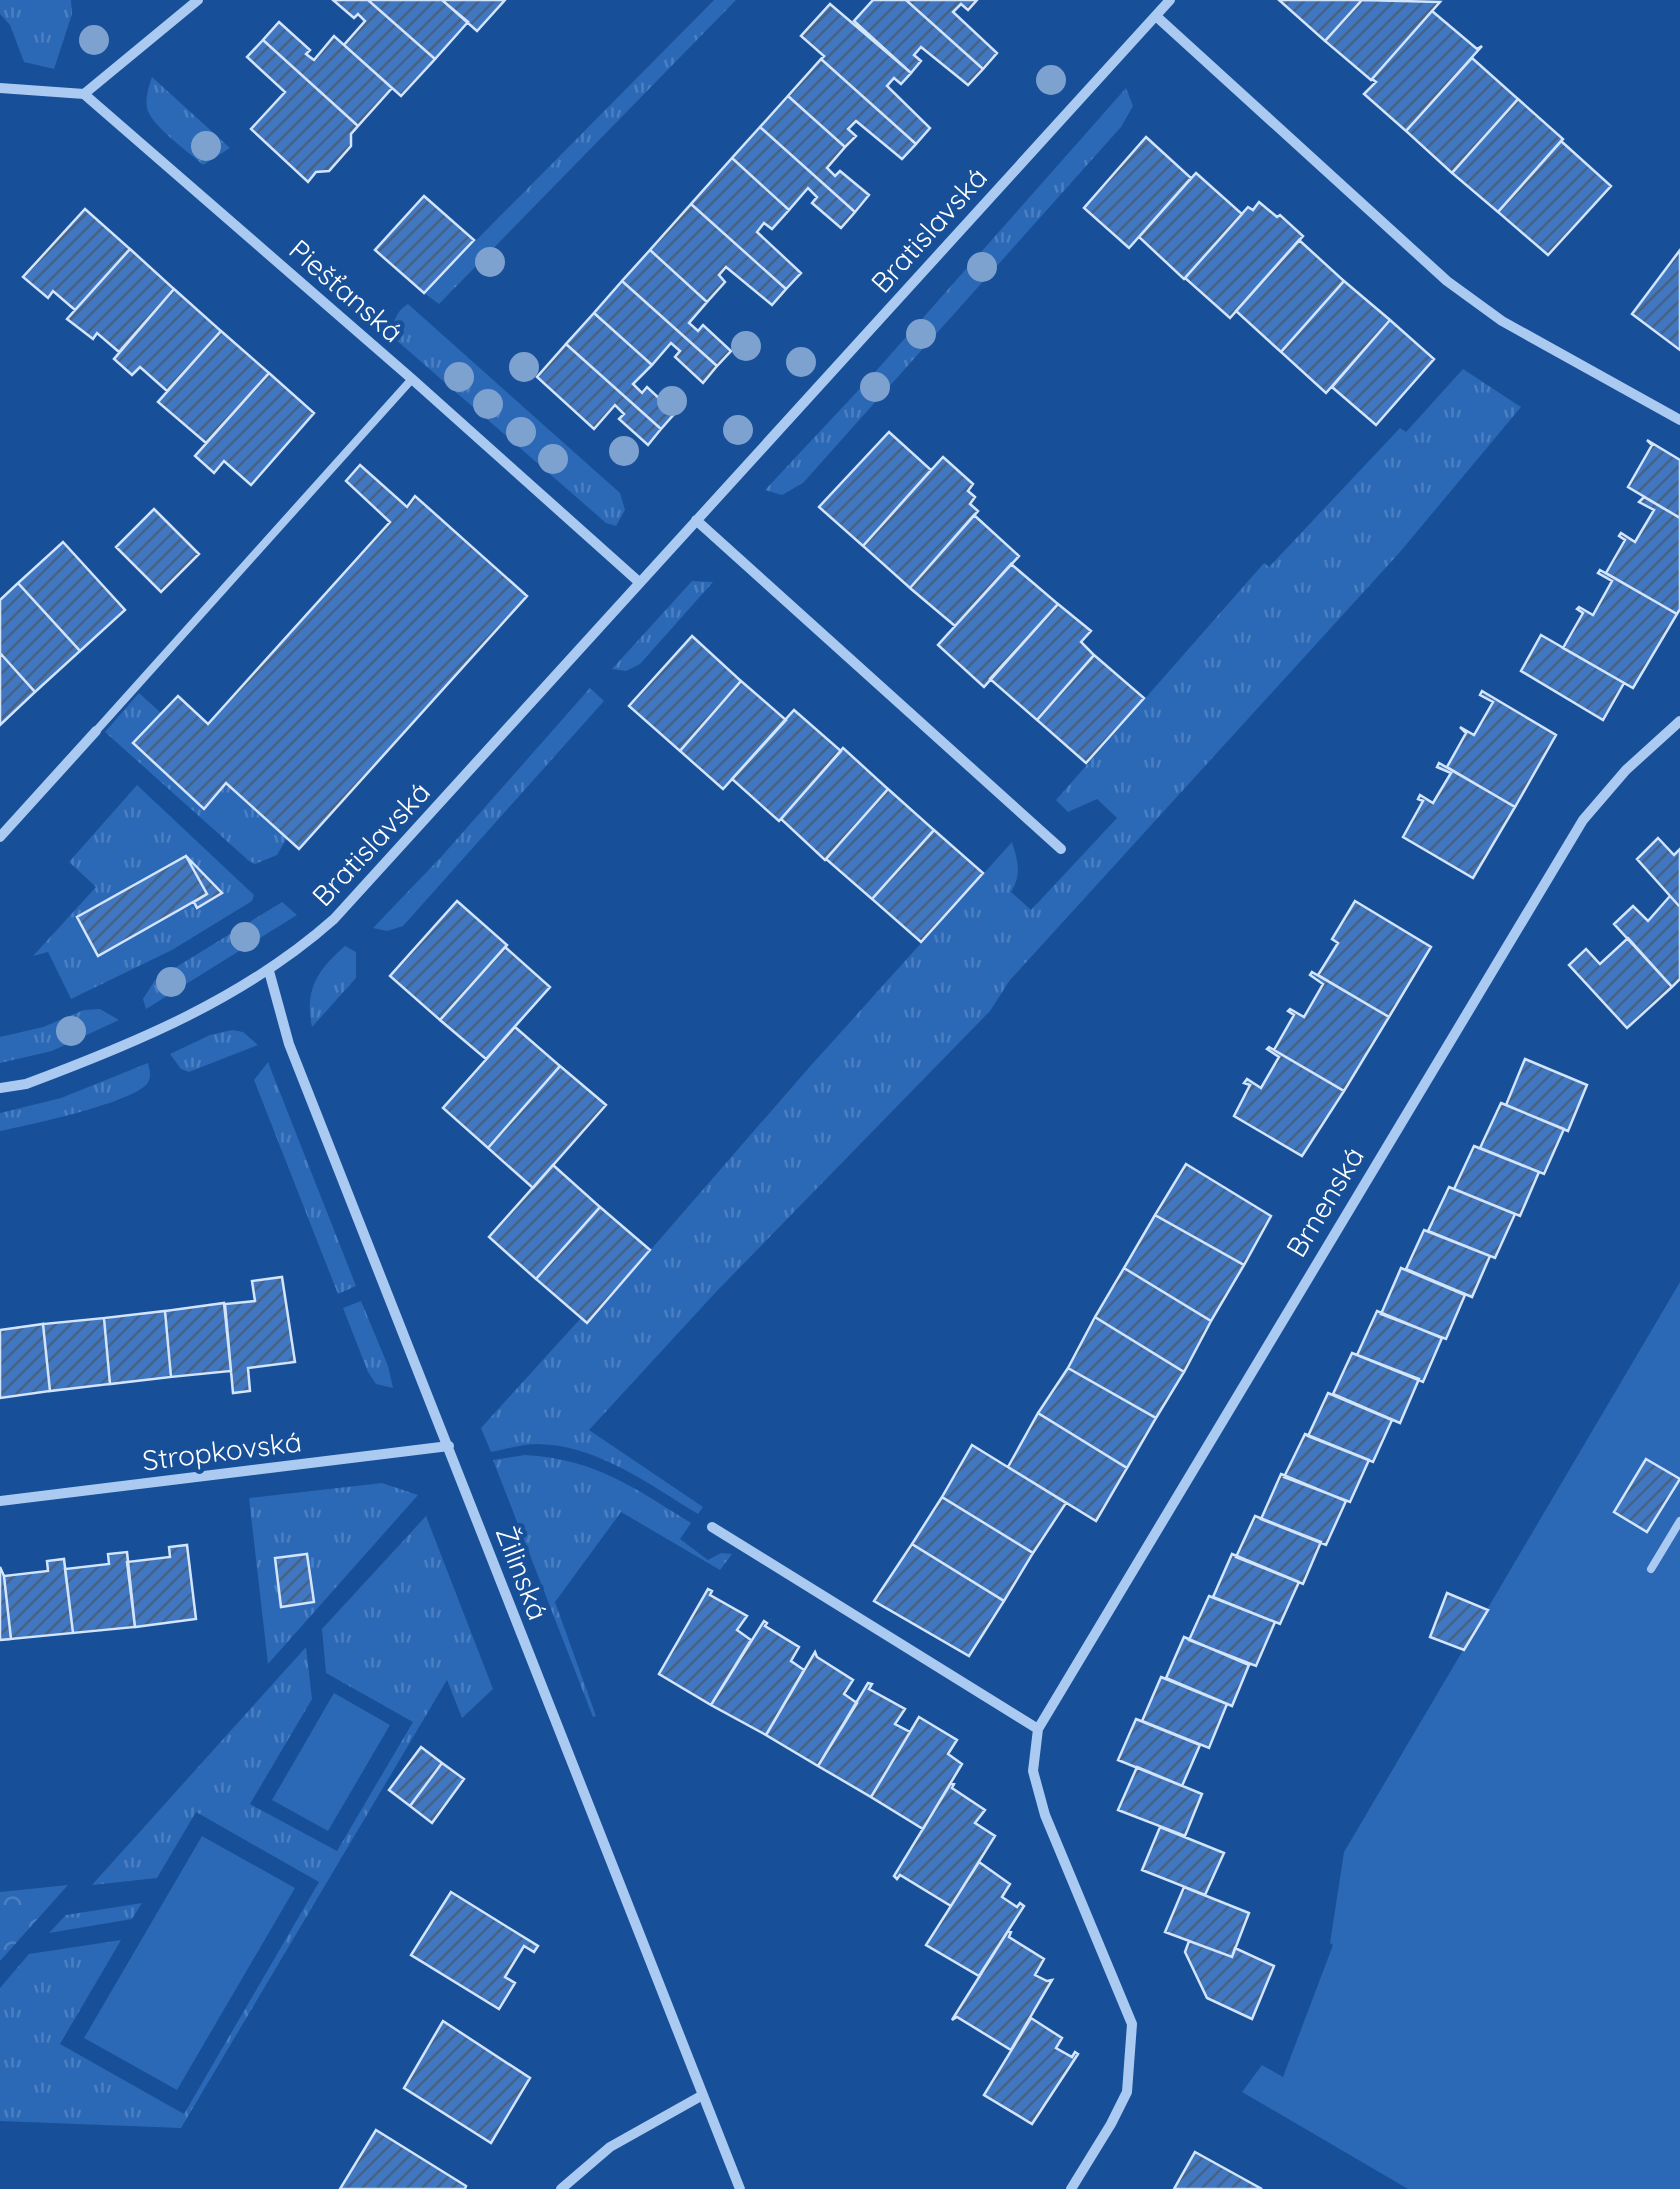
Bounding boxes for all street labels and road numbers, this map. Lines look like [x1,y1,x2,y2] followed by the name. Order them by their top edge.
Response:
[863,160,994,300] street label: Bratislavská
[282,232,410,350] street label: Piešťanská
[304,774,437,913] street label: Bratislavská
[1278,1140,1371,1263] street label: Brnenská
[140,1423,304,1478] street label: Stropkovská
[489,1521,556,1625] street label: Žilinská

